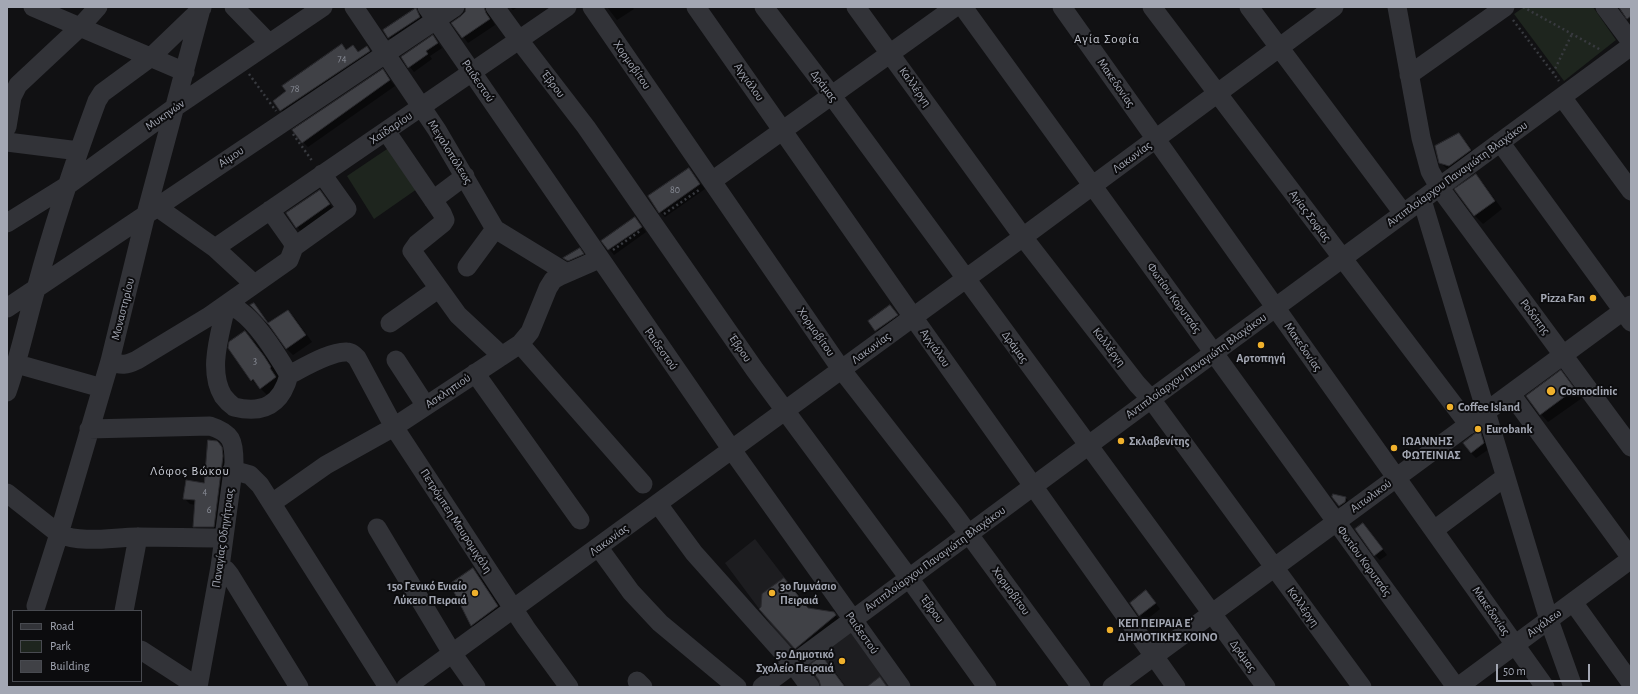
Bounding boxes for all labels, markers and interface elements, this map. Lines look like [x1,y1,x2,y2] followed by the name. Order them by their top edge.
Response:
[1074,31,1140,47] district label: Αγία Σοφία
[610,38,654,92] street label: Χορμοβίτου
[338,53,346,65] house number: 74
[1094,56,1138,110] street label: Μακεδονίας
[459,57,497,105] street label: Ραιδεστού
[731,60,767,104] street label: Αγχιάλου
[896,64,934,110] street label: Καλλέργη
[538,67,568,101] street label: Έβρου
[807,67,841,105] street label: Δράμας
[291,83,299,95] house number: 78
[143,96,187,134] street label: Μυκηνών
[367,108,415,148] street label: Χαϊδαρίου
[425,117,475,187] street label: Μεγαλοπόλεως
[1384,118,1530,230] street label: Αντιπλοίαρχου Παναγιώτη Βλαχάκου
[1110,138,1154,176] street label: Λακωνίας
[215,143,247,171] street label: Αίμου
[670,184,680,196] house number: 80
[1286,187,1334,245] street label: Αγίας Σοφίας
[1144,260,1204,336] street label: Φωτίου Κορυτσάς
[108,276,138,342] street label: Μοναστηρίου
[1540,291,1585,305] place label: Pizza Fan
[1588,293,1598,303] marker: Pizza Fan
[1517,296,1553,338] street label: Ροδόπης
[794,305,838,359] street label: Χορμοβίτου
[1123,310,1269,422] street label: Αντιπλοίαρχου Παναγιώτη Βλαχάκου
[1281,320,1325,374] street label: Μακεδονίας
[641,325,681,373] street label: Ραιδεστού
[1089,325,1129,369] street label: Καλλέργη
[917,326,953,370] street label: Αγχιάλου
[998,328,1032,366] street label: Δράμας
[849,329,893,367] street label: Λακωνίας
[725,331,755,365] street label: Έβρου
[1256,340,1266,350] marker: Αρτοπηγή
[1236,351,1286,365] place label: Αρτοπηγή
[253,355,257,367] house number: 3
[422,371,474,411] street label: Ασκληπιού
[1560,384,1617,398] place label: Cosmoclinic
[1545,385,1557,397] marker: Cosmoclinic
[1458,400,1520,414] place label: Coffee Island
[1445,402,1455,412] marker: Coffee Island
[1486,422,1532,436] place label: Eurobank
[1473,424,1483,434] marker: Eurobank
[1129,434,1189,448] place label: Σκλαβενίτης
[1402,434,1461,462] place label: ΙΩΑΝΝΗΣ ΦΩΤΕΙΝΙΑΣ
[1116,436,1126,446] marker: Σκλαβενίτης
[1389,443,1399,453] marker: ΙΩΑΝΝΗΣ ΦΩΤΕΙΝΙΑΣ
[150,463,230,479] district label: Λόφος Βώκου
[417,466,495,576] street label: Πετρόμπεη Μαυρομιχάλη
[1348,476,1394,516] street label: Αιτωλικού
[203,486,207,498] house number: 4
[209,487,237,589] street label: Παναγίας Οδηγήτριας
[862,503,1008,615] street label: Αντιπλοίαρχου Παναγιώτη Βλαχάκου
[207,504,211,516] house number: 6
[587,521,631,559] street label: Λακωνίας
[1334,523,1394,599] street label: Φωτίου Κορυτσάς
[989,564,1033,618] street label: Χορμοβίτου
[387,579,467,607] place label: 15ο Γενικό Ενιαίο Λύκειο Πειραιά
[780,579,836,607] place label: 3ο Γυμνάσιο Πειραιά
[1284,584,1322,630] street label: Καλλέργη
[1469,584,1513,638] street label: Μακεδονίας
[470,588,480,598] marker: 15ο Γενικό Ενιαίο Λύκειο Πειραιά
[767,588,777,598] marker: 3ο Γυμνάσιο Πειραιά
[917,592,947,626] street label: Έβρου
[1524,606,1564,640] street label: Αιγάλεω
[842,609,882,657] street label: Ραιδεστού
[12,610,142,682] legend
[1118,616,1217,644] place label: ΚΕΠ ΠΕΙΡΑΙΑ Ε΄ ΔΗΜΟΤΙΚΗΣ ΚΟΙΝΟ
[50,620,74,632] text: Road
[1105,625,1115,635] marker: ΚΕΠ ΠΕΙΡΑΙΑ Ε΄ ΔΗΜΟΤΙΚΗΣ ΚΟΙΝΟ
[1226,637,1260,675] street label: Δράμας
[50,640,71,652] text: Park
[756,647,834,675] place label: 5ο Δημοτικό Σχολείο Πειραιά
[837,656,847,666] marker: 5ο Δημοτικό Σχολείο Πειραιά
[1498,656,1592,682] scale bar
[50,660,90,672] text: Building
[1503,665,1526,677] text: 50 m

